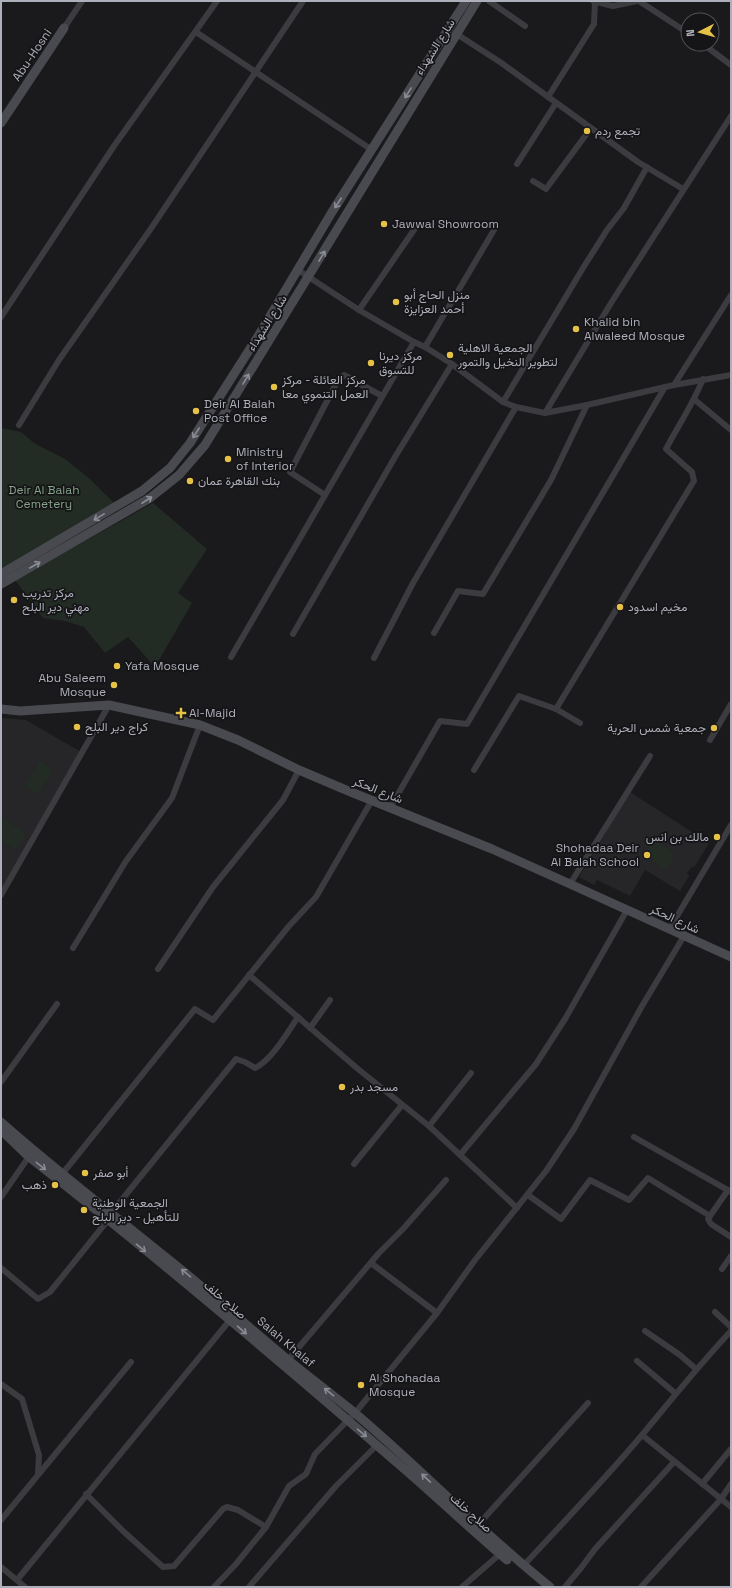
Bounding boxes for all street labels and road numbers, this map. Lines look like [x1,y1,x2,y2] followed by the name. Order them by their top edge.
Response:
[411,16,459,79] street label: شارع الشهداء
[9,26,55,84] street label: Abu-Hosni
[243,292,291,355] street label: شارع الشهداء
[349,772,405,808] street label: شارع الحكر
[647,900,702,938] street label: شارع الحكر
[200,1277,250,1324] street label: صلاح خلف
[254,1313,318,1371] street label: Salah Khalaf
[446,1490,495,1537] street label: صلاح خلف

